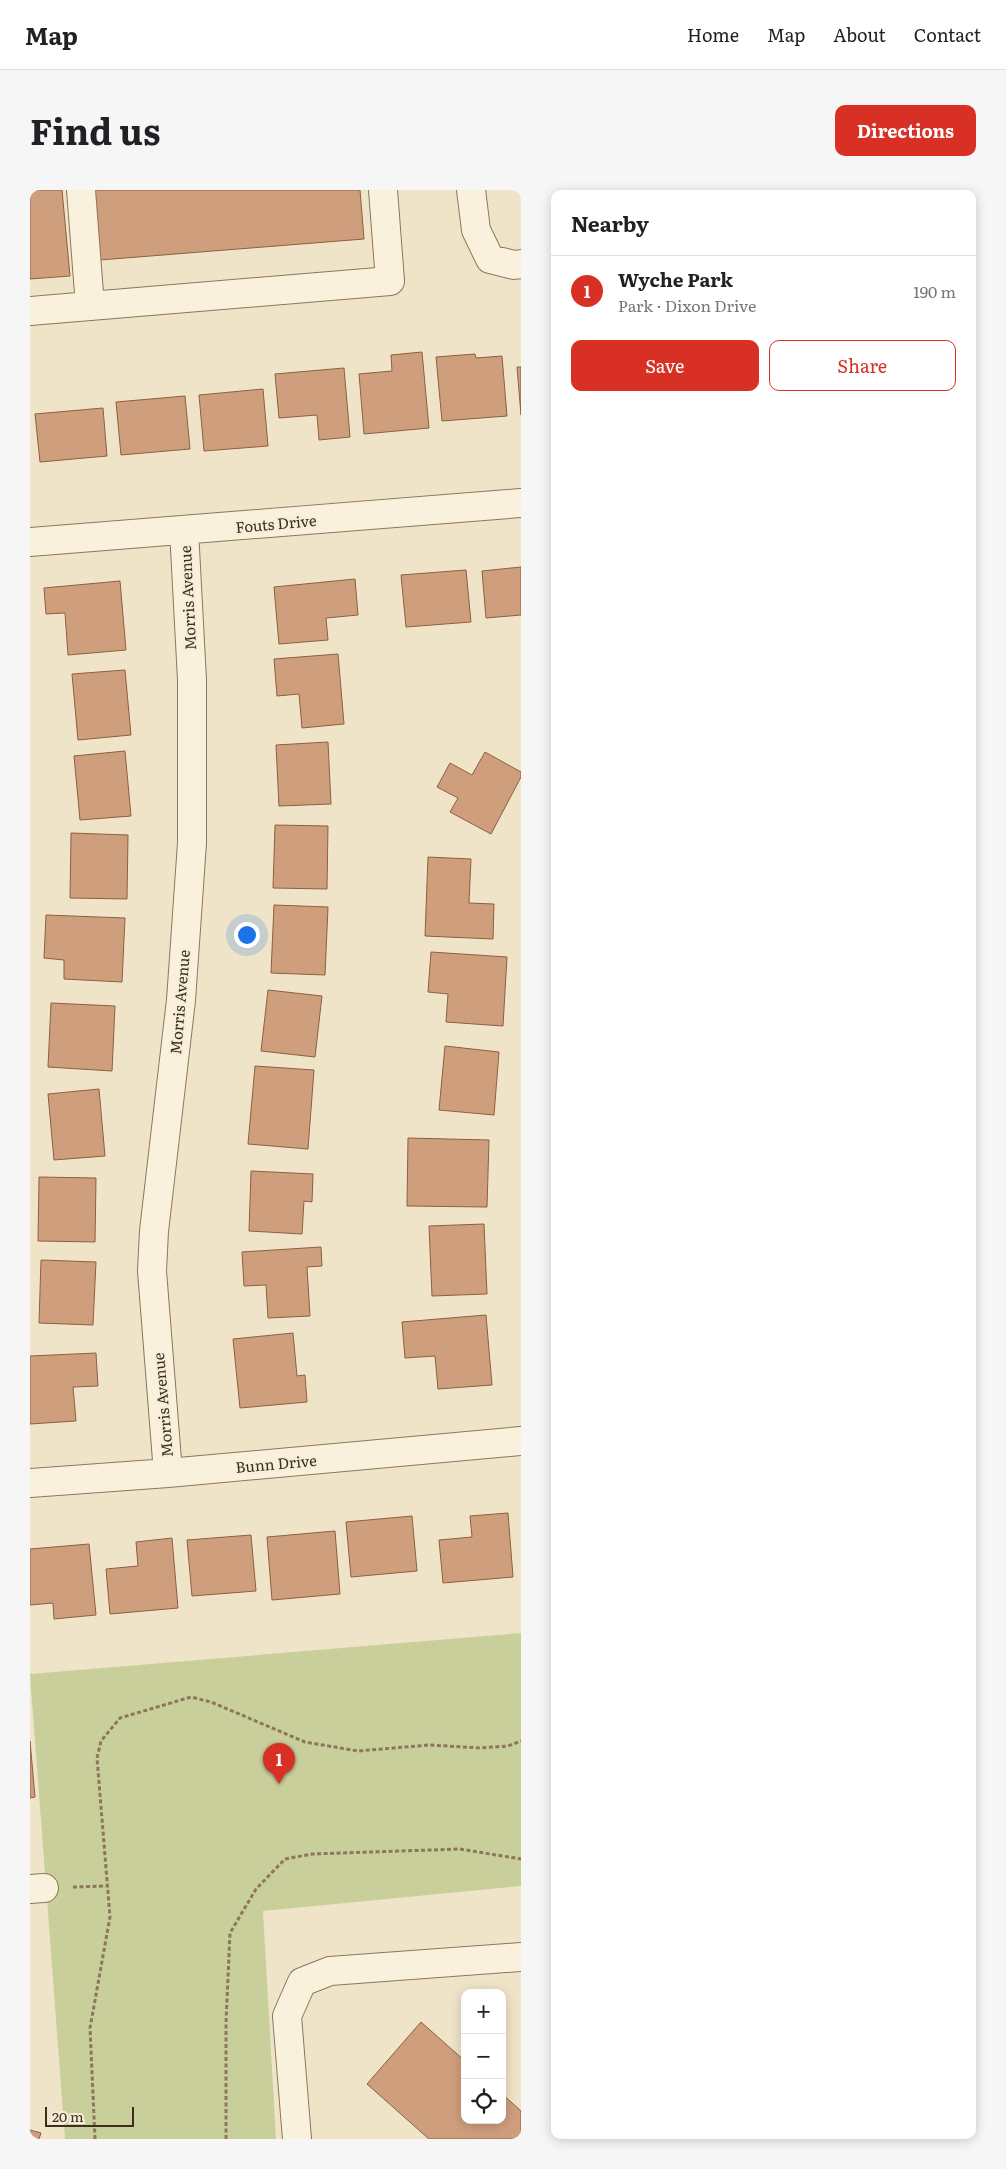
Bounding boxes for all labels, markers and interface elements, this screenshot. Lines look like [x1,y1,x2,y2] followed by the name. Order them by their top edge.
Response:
[25,17,78,52] text: Map
[687,21,739,48] text: Home
[767,21,805,48] text: Map
[833,21,886,48] text: About
[914,21,981,48] text: Contact
[30,104,160,156] text: Find us
[835,105,976,156] button: Directions
[571,207,649,238] text: Nearby
[618,265,733,293] text: Wyche Park
[584,279,590,303] text: 1
[913,279,956,303] text: 190 m
[618,293,756,317] text: Park · Dixon Drive
[571,340,759,391] button: Save
[769,340,956,391] button: Share
[234,508,318,538] street label: Fouts Drive
[173,545,201,651] street label: Morris Avenue
[234,922,260,948] your location
[163,948,195,1055] street label: Morris Avenue
[146,1351,178,1458] street label: Morris Avenue
[234,1448,318,1478] street label: Bunn Drive
[263,1743,295,1784] pin: 1
[461,1989,506,2124] map controls
[461,1989,506,2034] button: +
[461,2034,506,2079] button: −
[461,2079,506,2124] button: locate
[45,2104,134,2127] scale bar
[52,2106,84,2126] text: 20 m

